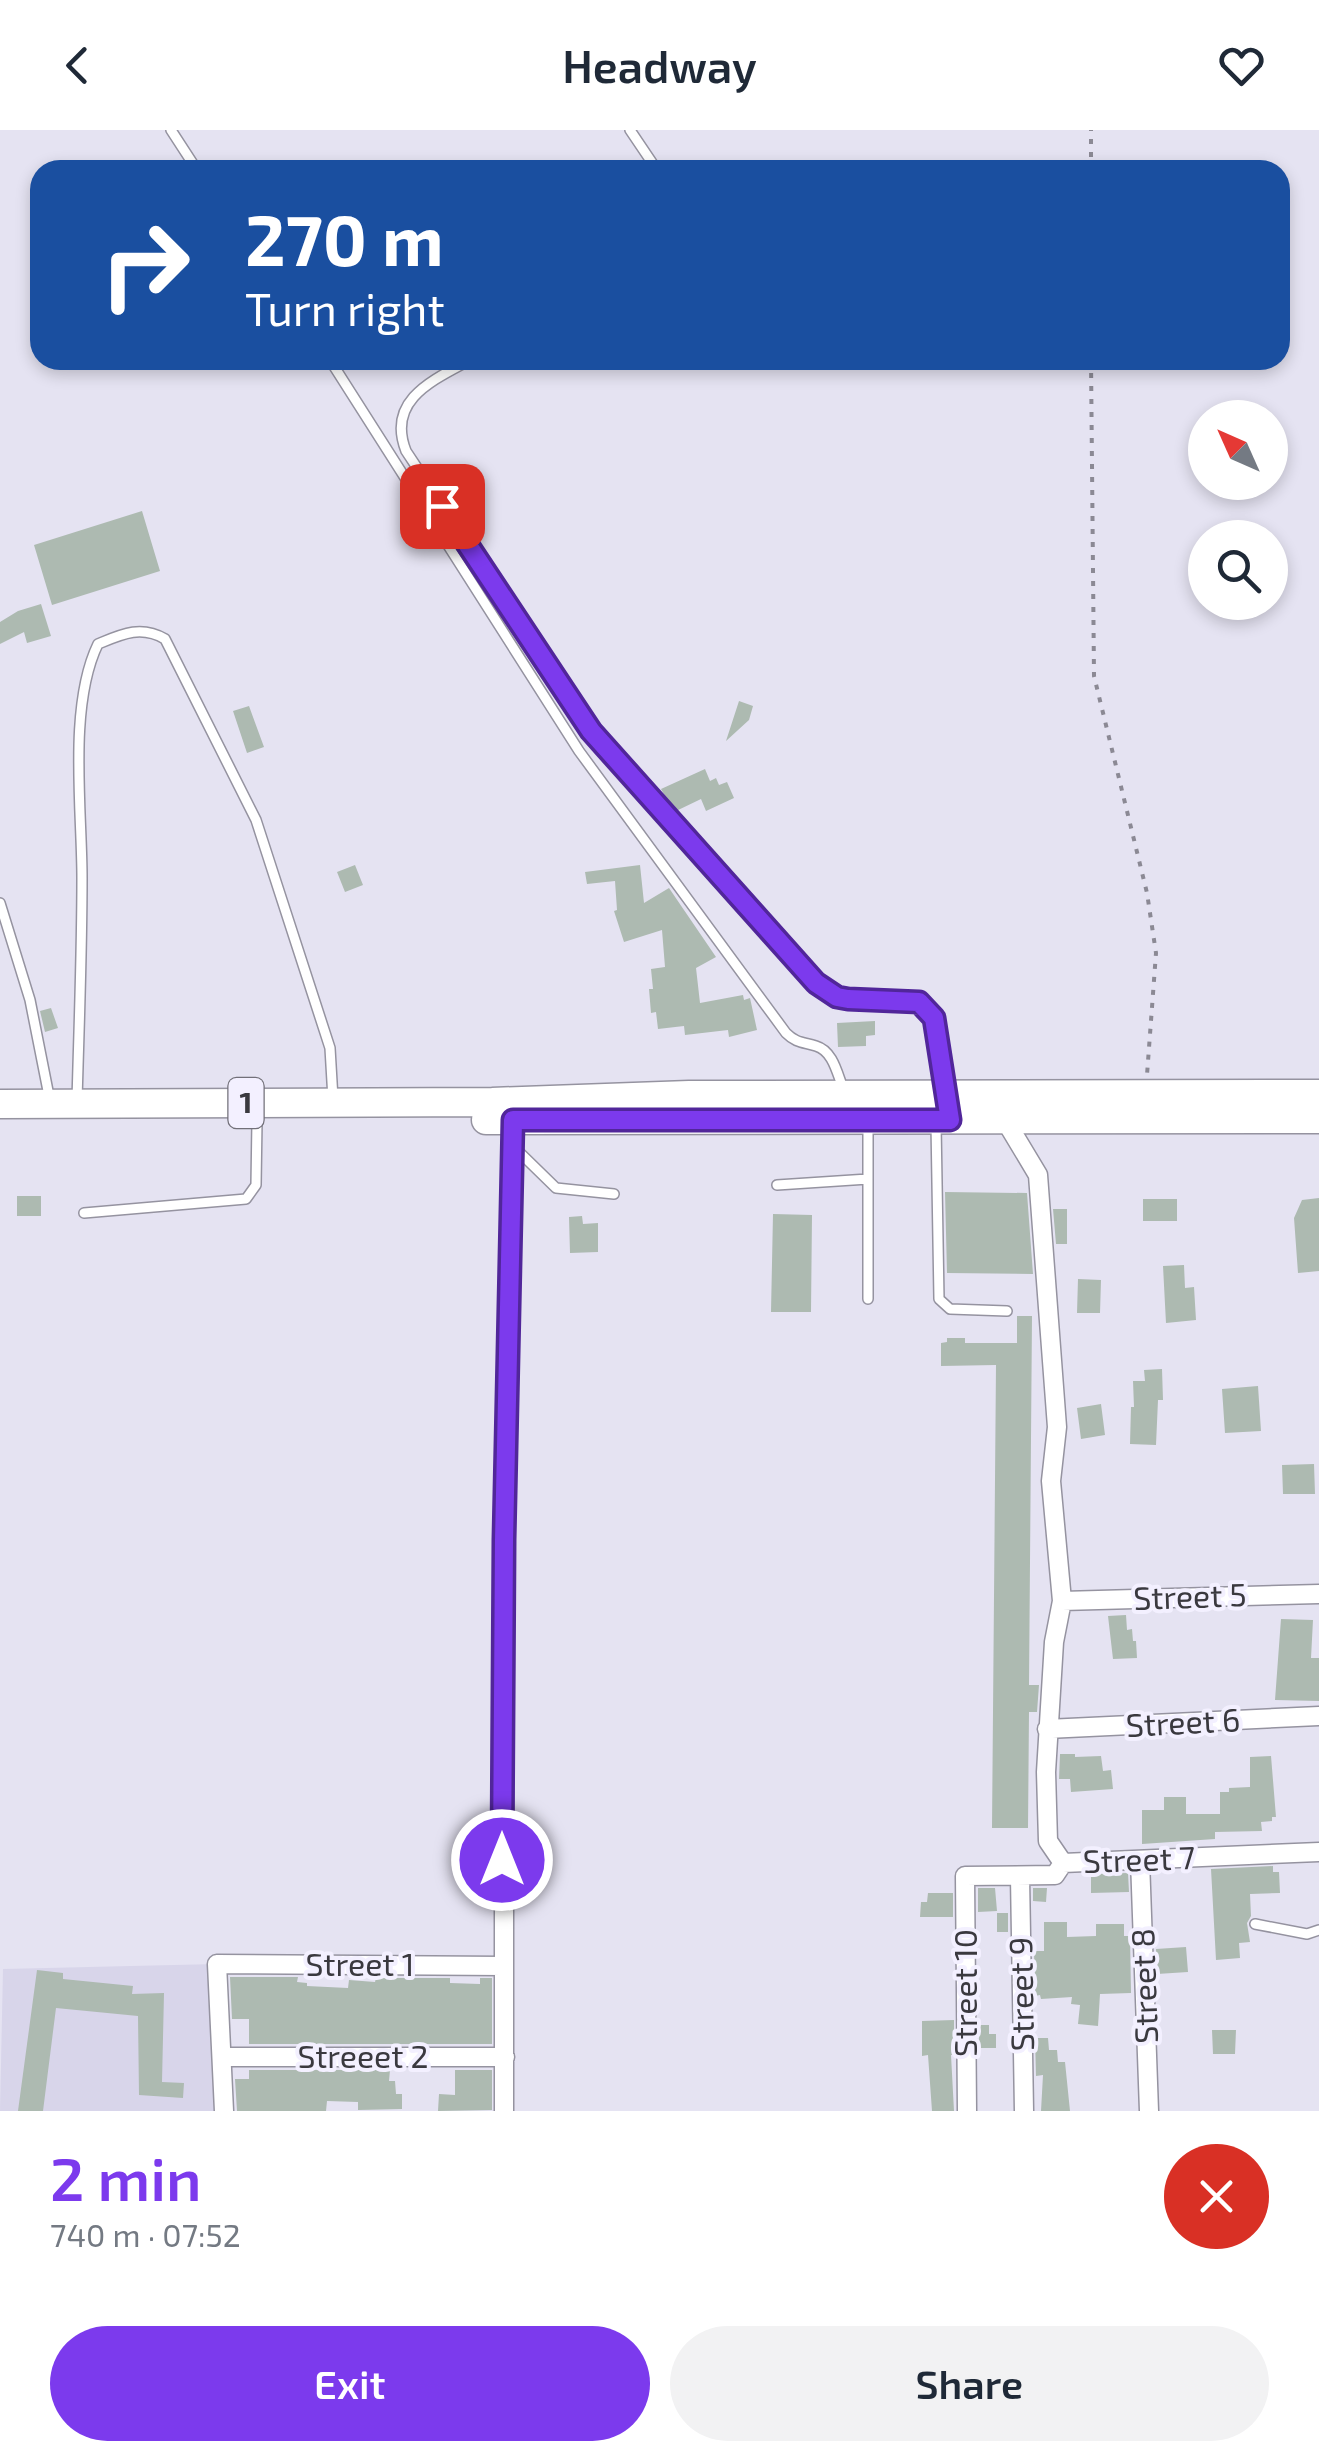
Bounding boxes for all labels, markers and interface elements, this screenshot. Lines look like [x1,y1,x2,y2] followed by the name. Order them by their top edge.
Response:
[50,38,105,93] icon: back
[562,38,757,92] text: Headway
[1214,38,1269,93] icon: heart
[245,196,444,280] text: 270 m
[80,200,210,330] icon: right
[245,281,445,335] text: Turn right
[1188,400,1288,500] north arrow
[1188,400,1288,620] map controls
[400,464,485,549] pin
[415,479,470,534] icon: arrive
[1188,520,1288,620] button: search
[228,1078,264,1128] road number: 1
[1133,1574,1247,1616] street label: Street 5
[1125,1699,1241,1743] street label: Street 6
[450,1808,554,1912] position arrow
[1082,1837,1196,1879] street label: Street 7
[1122,1928,1164,2044] street label: Street 8
[945,1929,983,2057] street label: Street 10
[1000,1937,1040,2052] street label: Street 9
[306,1944,414,1982] street label: Street 1
[297,2036,429,2074] street label: Streeet 2
[50,2141,202,2213] text: 2 min
[1164,2144,1269,2249] button: close
[50,2215,241,2253] text: 740 m · 07:52
[50,2326,650,2441] button: Exit
[670,2326,1269,2441] button: Share

